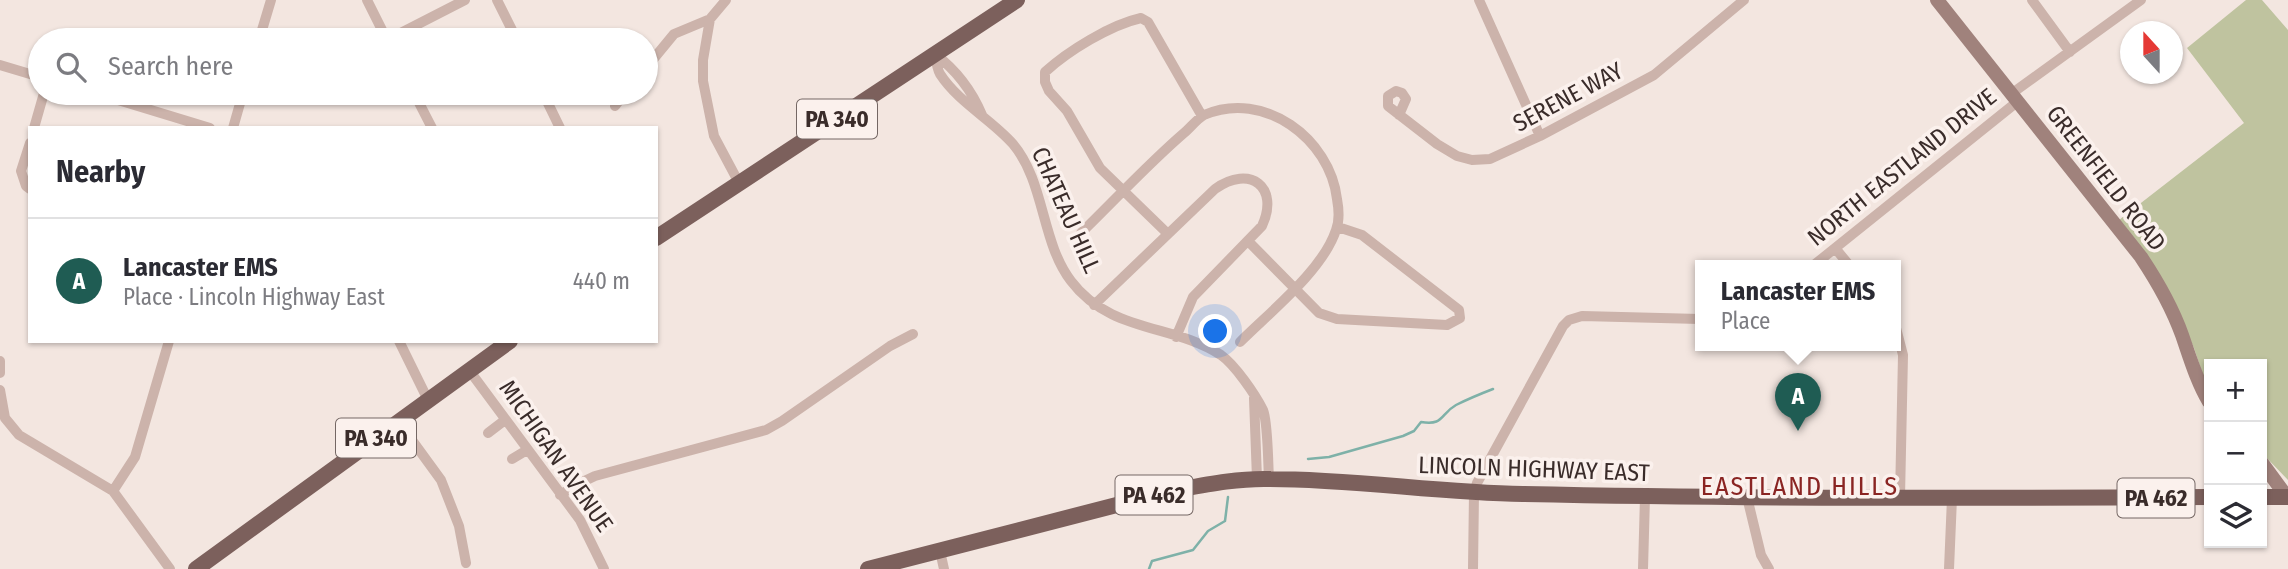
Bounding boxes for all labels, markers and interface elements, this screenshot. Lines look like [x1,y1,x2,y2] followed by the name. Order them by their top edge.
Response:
[2120,21,2183,84] north arrow
[28,28,658,105] search box
[52,48,90,86] icon: search
[108,51,233,82] text: Search here
[1508,56,1628,138] street label: SERENE WAY
[1802,82,2002,252] street label: NORTH EASTLAND DRIVE
[797,100,877,138] road number: PA 340
[2041,100,2171,256] street label: GREENFIELD ROAD
[1026,143,1106,278] street label: CHATEAU HILL
[56,154,145,190] text: Nearby
[123,252,278,283] text: Lancaster EMS
[1695,260,1901,351] popup
[73,267,85,295] text: A
[573,267,630,295] text: 440 m
[1721,276,1875,307] text: Lancaster EMS
[123,283,385,311] text: Place · Lincoln Highway East
[1721,307,1770,335] text: Place
[1198,314,1232,348] your location
[2204,359,2267,548] map controls
[2204,359,2267,422] button: +
[1775,373,1821,431] pin: A
[493,375,619,537] street label: MICHIGAN AVENUE
[336,418,416,458] road number: PA 340
[2204,422,2267,485] button: −
[1418,451,1650,487] street label: LINCOLN HIGHWAY EAST
[1701,471,1899,502] district label: EASTLAND HILLS
[1116,475,1192,514] road number: PA 462
[2118,478,2194,518] road number: PA 462
[2204,485,2267,548] button: layers

